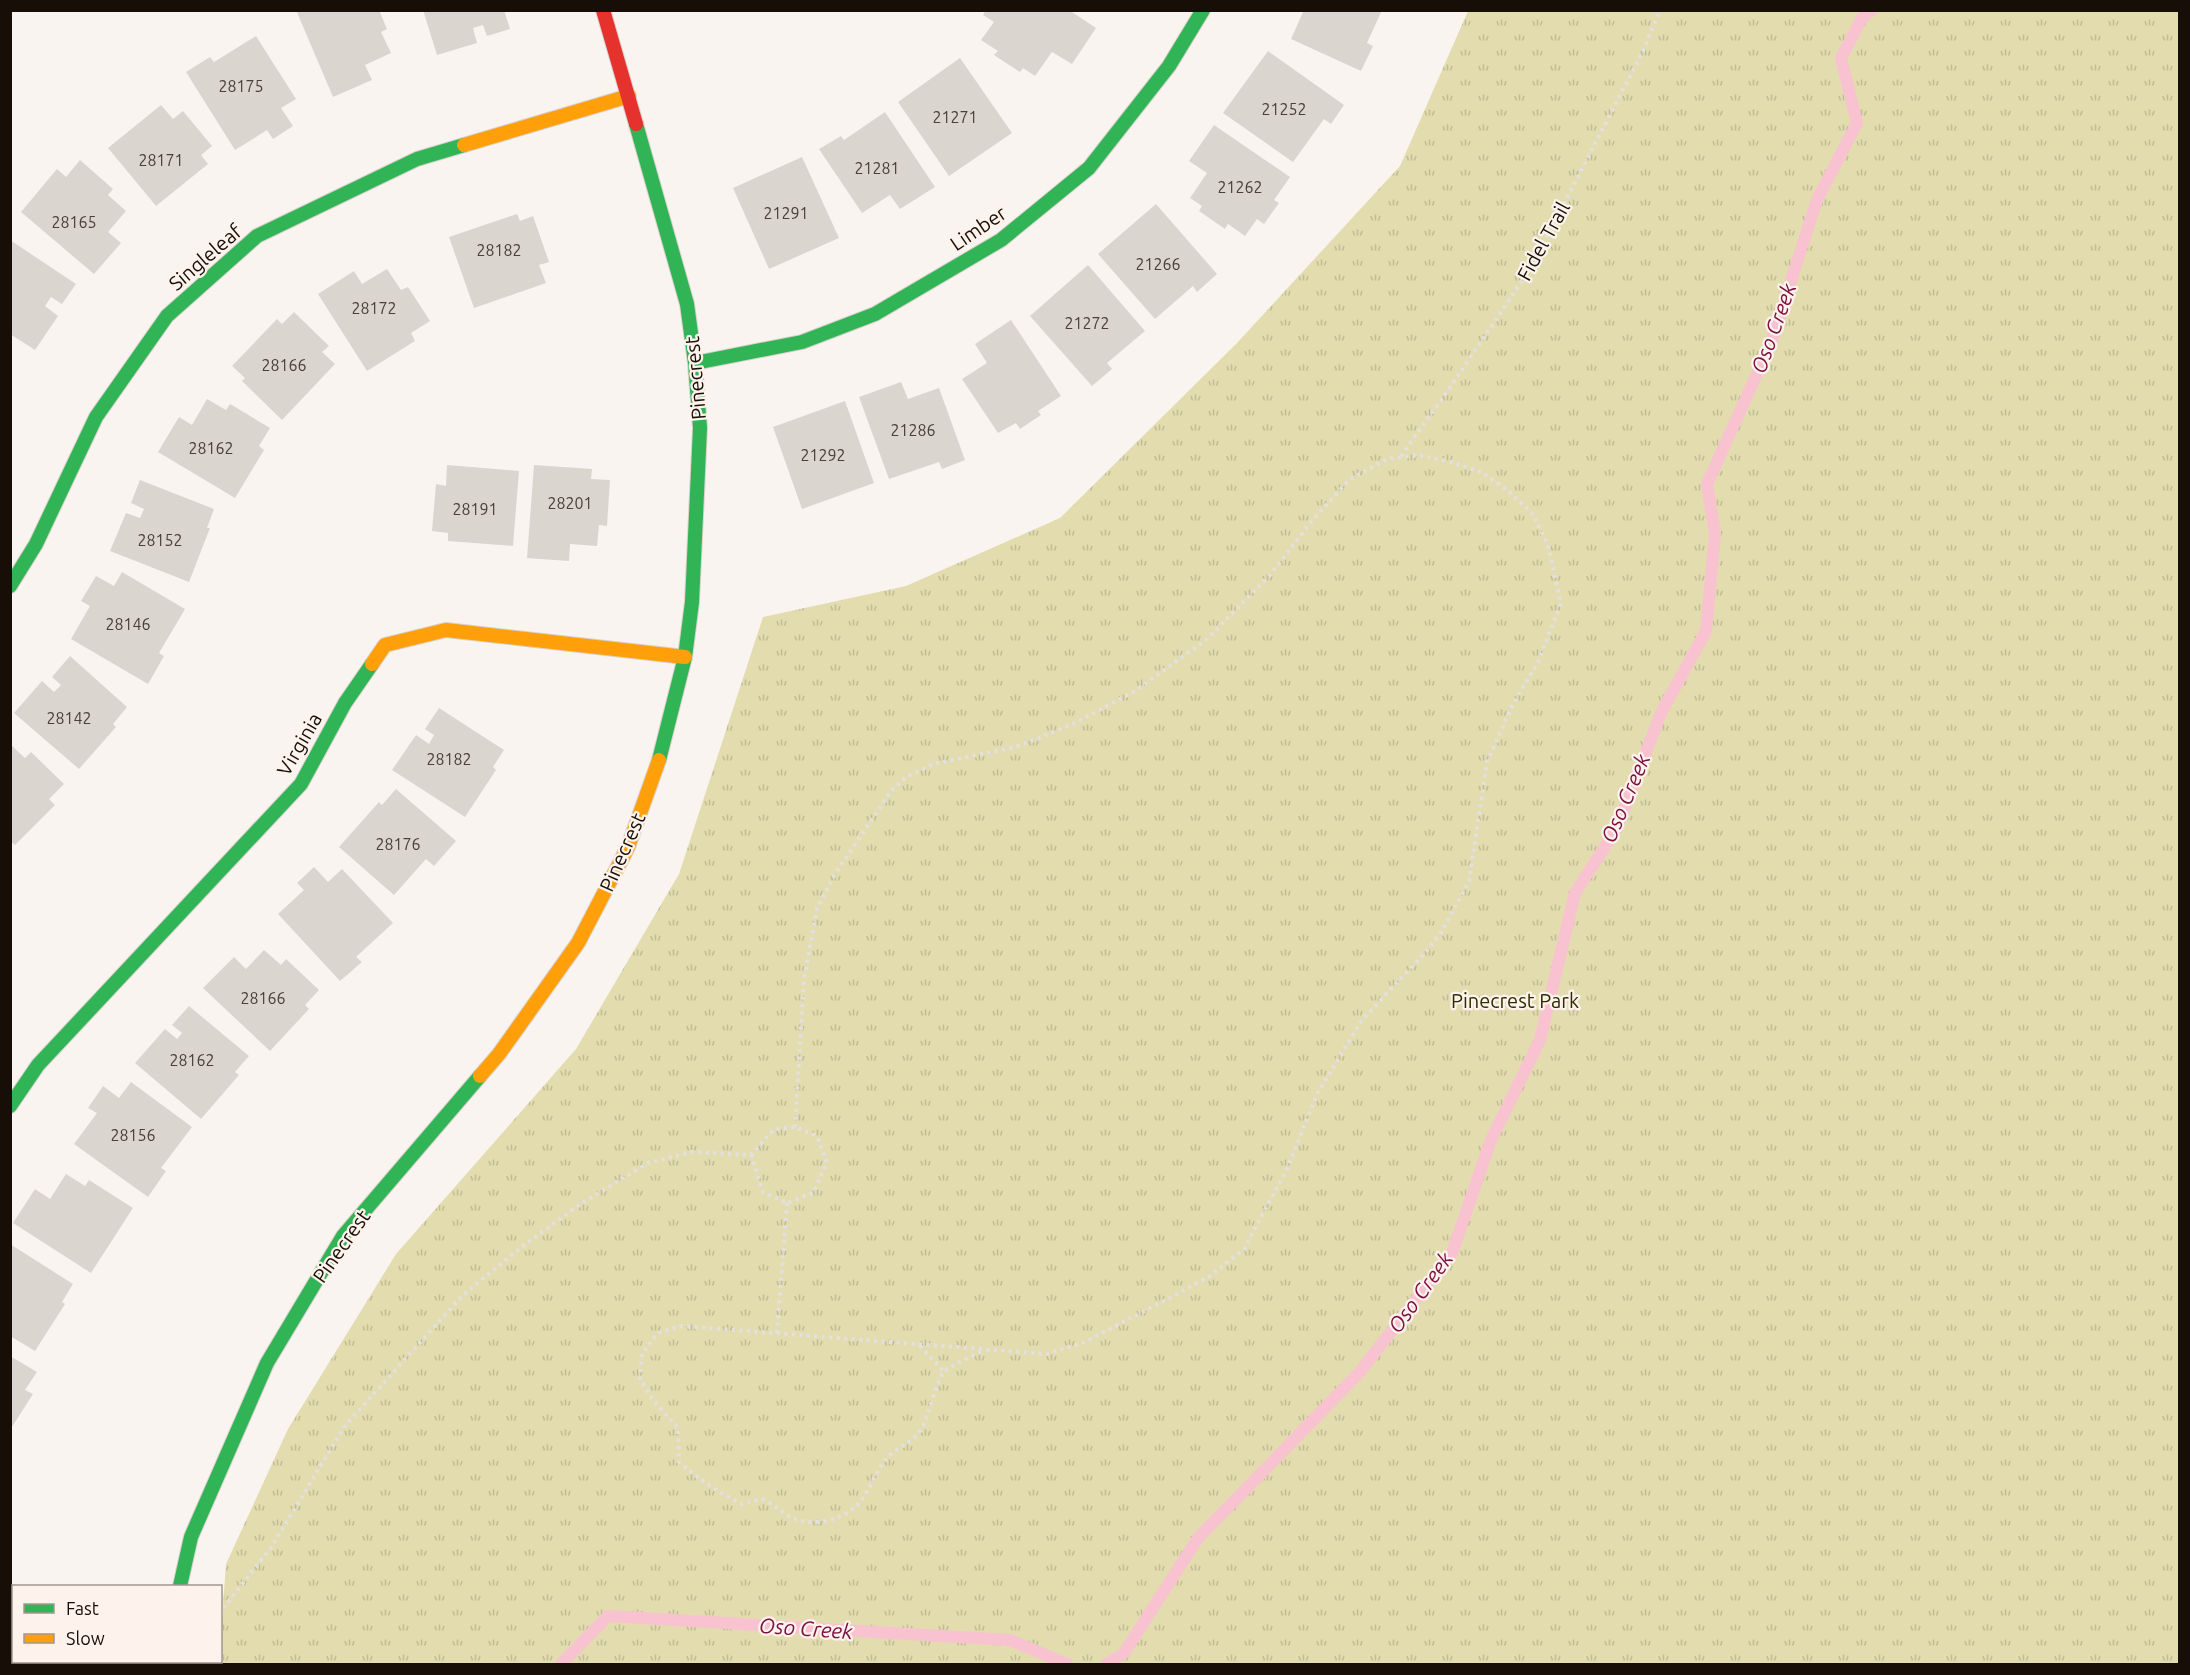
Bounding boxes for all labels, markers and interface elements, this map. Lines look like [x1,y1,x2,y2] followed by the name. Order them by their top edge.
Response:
[218,77,264,95] house number: 28175
[1261,100,1307,118] house number: 21252
[932,108,978,126] house number: 21271
[138,151,184,169] house number: 28171
[854,159,900,177] house number: 21281
[1217,178,1263,196] house number: 21262
[1512,198,1574,284] street label: Fidel Trail
[946,201,1011,255] street label: Limber
[763,204,809,222] house number: 21291
[51,213,97,231] house number: 28165
[164,219,246,295] street label: Singleleaf
[476,241,522,259] house number: 28182
[1135,255,1181,273] house number: 21266
[1746,280,1800,376] water label: Oso Creek
[351,299,397,317] house number: 28172
[1064,314,1110,332] house number: 21272
[680,335,710,421] street label: Pinecrest
[261,356,307,374] house number: 28166
[890,421,936,439] house number: 21286
[188,439,234,457] house number: 28162
[800,446,846,464] house number: 21292
[547,494,593,512] house number: 28201
[452,500,498,518] house number: 28191
[137,531,183,549] house number: 28152
[105,615,151,633] house number: 28146
[46,709,92,727] house number: 28142
[272,709,326,779] street label: Virginia
[426,750,472,768] house number: 28182
[1596,750,1655,846] water label: Oso Creek
[594,809,650,895] street label: Pinecrest
[375,835,421,853] house number: 28176
[240,989,286,1007] house number: 28166
[1451,989,1579,1012] park label: Pinecrest Park
[169,1051,215,1069] house number: 28162
[110,1126,156,1144] house number: 28156
[308,1205,375,1287] street label: Pinecrest
[1383,1247,1457,1337] water label: Oso Creek
[12,1585,222,1663] legend
[66,1598,99,1618] text: Fast
[758,1613,854,1643] water label: Oso Creek
[66,1628,105,1648] text: Slow

